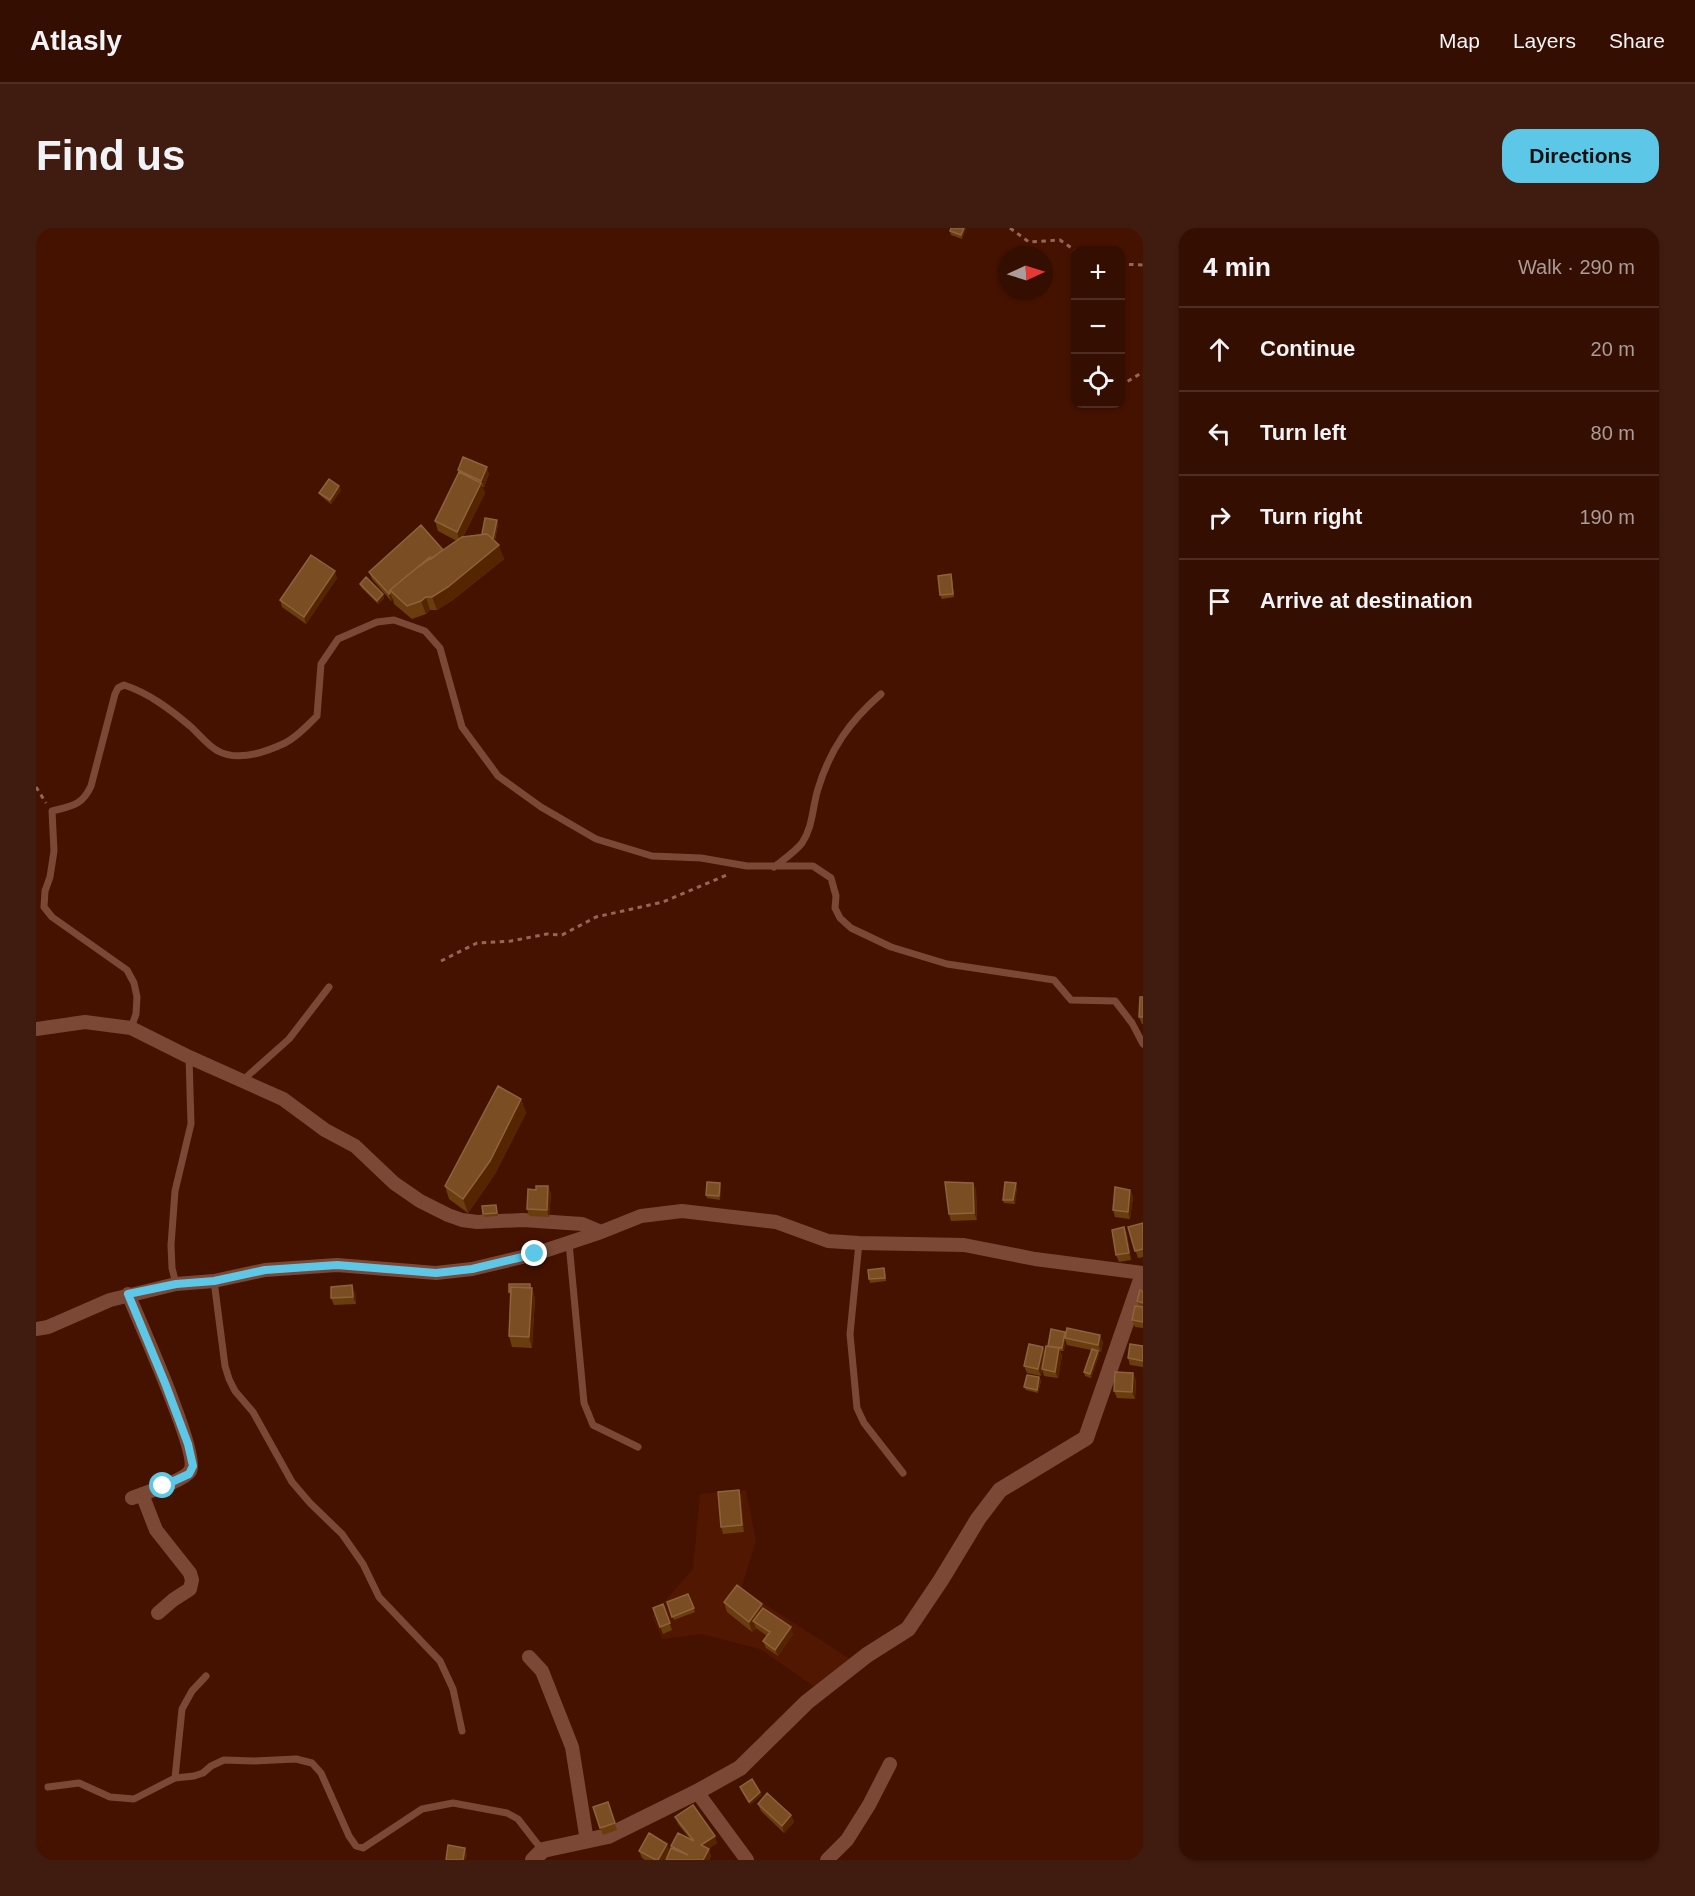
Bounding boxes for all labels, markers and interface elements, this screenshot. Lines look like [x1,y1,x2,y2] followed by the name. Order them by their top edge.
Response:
[30,25,122,56] text: Atlasly
[1439,29,1480,52] text: Map
[1513,29,1576,52] text: Layers
[1609,29,1665,52] text: Share
[1502,129,1659,183] button: Directions
[36,132,185,179] text: Find us
[999,246,1053,300] north arrow
[1071,246,1125,408] map controls
[1071,246,1125,300] button: +
[1203,252,1271,282] text: 4 min
[1518,256,1635,278] text: Walk · 290 m
[1071,300,1125,354] button: −
[1203,333,1236,366] icon: ahead
[1260,336,1355,361] text: Continue
[1591,338,1635,360] text: 20 m
[1071,354,1125,408] button: locate
[1203,417,1236,450] icon: left
[1260,420,1346,445] text: Turn left
[1591,422,1635,444] text: 80 m
[1203,501,1236,534] icon: right
[1260,504,1362,529] text: Turn right
[1579,506,1635,528] text: 190 m
[1203,585,1236,618] icon: arrive
[1260,588,1473,613] text: Arrive at destination
[521,1240,547,1266] route end
[149,1472,175,1498] route start

